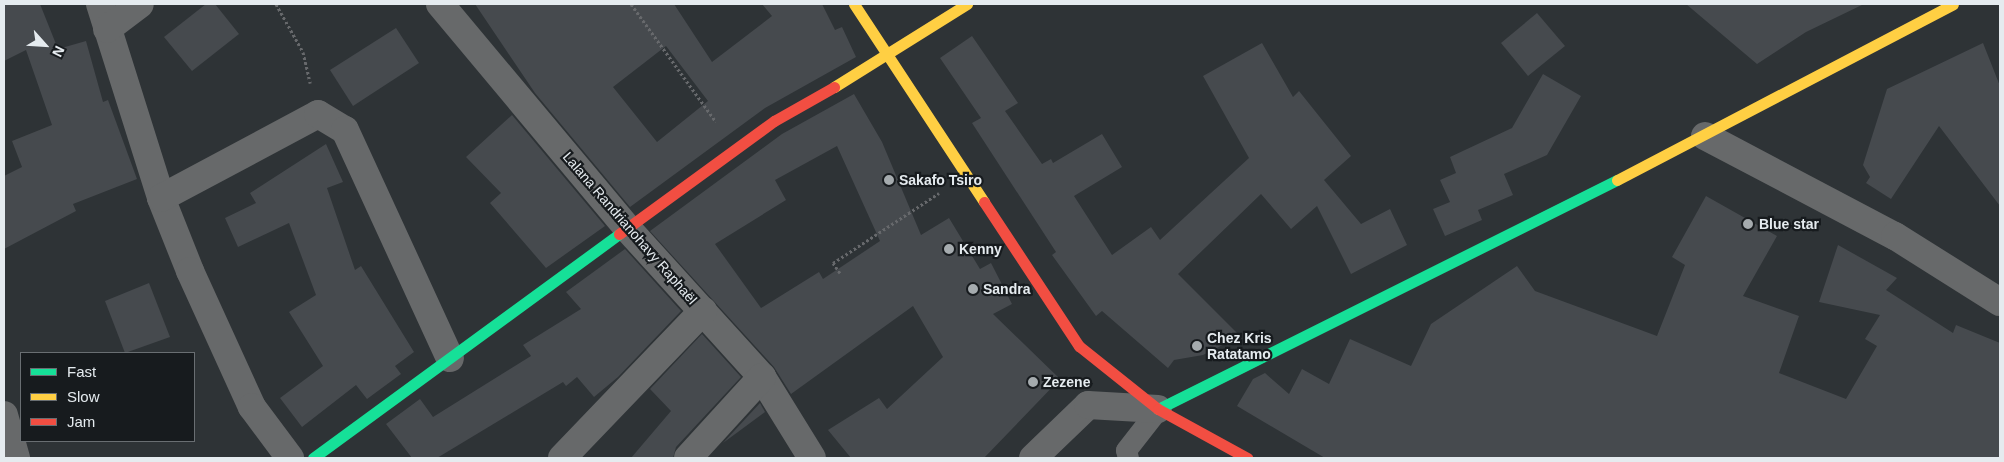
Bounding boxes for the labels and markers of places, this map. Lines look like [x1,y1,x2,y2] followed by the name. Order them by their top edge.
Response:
[899,172,982,188] place label: Sakafo Tsiro
[883,174,895,186] marker: Sakafo Tsiro
[1759,216,1819,232] place label: Blue star
[1741,217,1755,231] marker: Blue star
[959,241,1002,257] place label: Kenny
[943,243,955,255] marker: Kenny
[983,281,1030,297] place label: Sandra
[967,283,979,295] marker: Sandra
[1207,330,1272,362] place label: Chez Kris Ratatamo
[1191,340,1203,352] marker: Chez Kris Ratatamo
[1043,374,1090,390] place label: Zezene
[1027,376,1039,388] marker: Zezene

